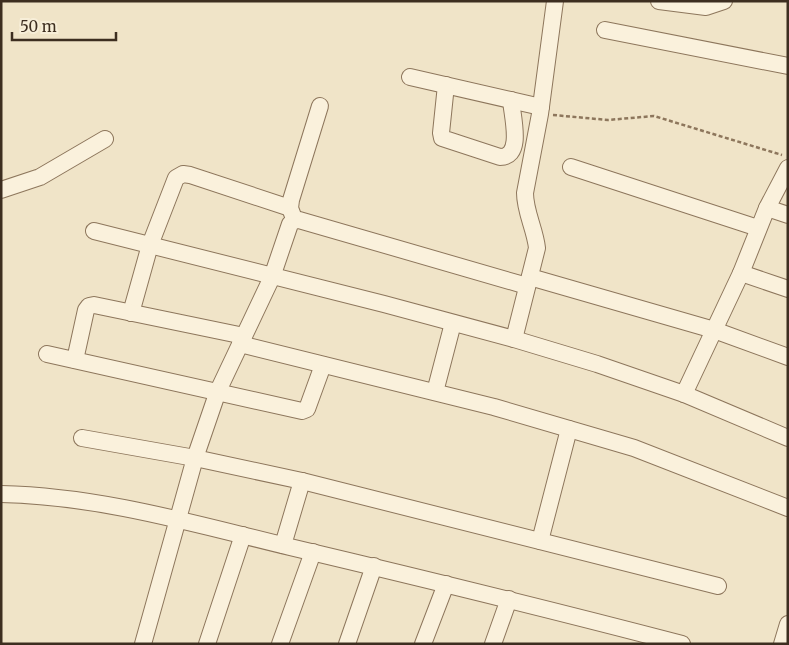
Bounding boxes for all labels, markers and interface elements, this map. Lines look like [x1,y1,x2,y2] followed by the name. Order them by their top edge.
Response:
[12,10,116,42] scale bar
[20,17,57,36] text: 50 m

